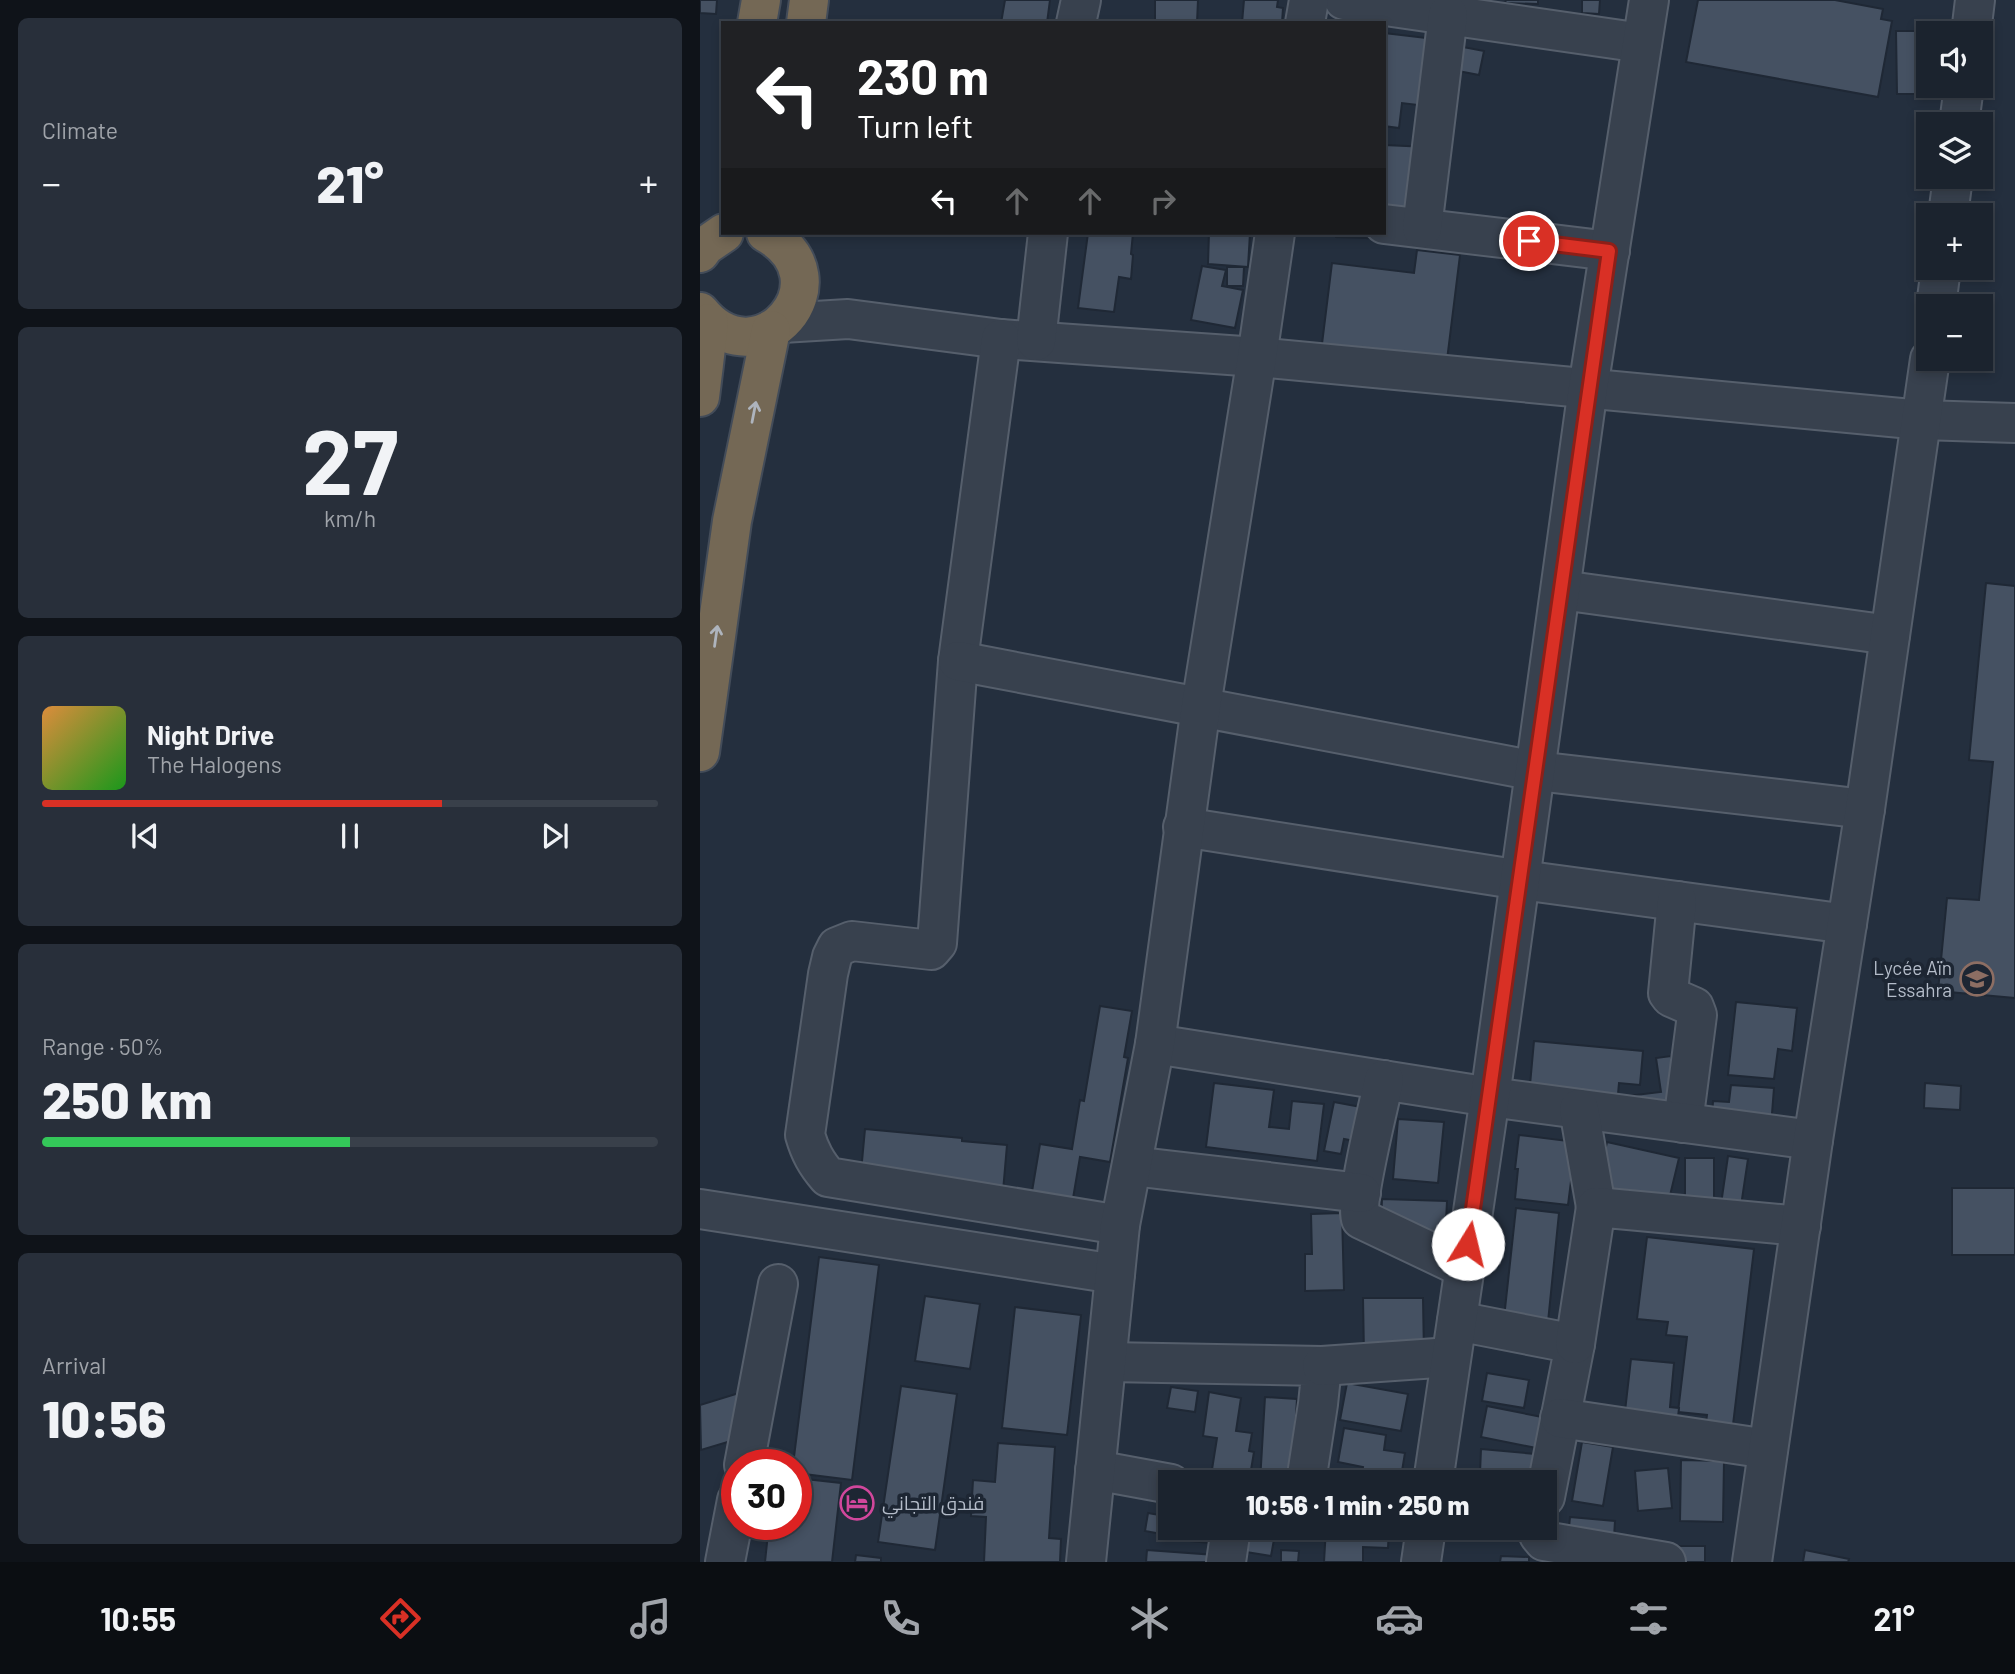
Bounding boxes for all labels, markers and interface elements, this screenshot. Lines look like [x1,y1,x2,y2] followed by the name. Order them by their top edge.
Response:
[1916,21,1993,371] map controls
[1916,21,1993,98] button: sound
[857,46,989,105] text: 230 m
[742,49,833,140] icon: left
[857,106,974,144] text: Turn left
[1916,112,1993,189] button: layers
[42,116,118,144] text: Climate
[316,151,384,213] text: 21°
[42,159,61,205] text: −
[639,159,658,205] text: +
[925,182,963,220] icon: left
[998,182,1036,220] icon: ahead
[1071,182,1109,220] icon: ahead
[1144,182,1182,220] icon: right
[1916,203,1993,280] button: +
[1499,211,1559,271] pin
[1510,222,1548,260] icon: arrive
[1916,294,1993,371] button: −
[748,401,762,424] one-way arrow
[302,404,398,513] text: 27
[324,504,376,532] text: km/h
[710,625,723,648] one-way arrow
[147,719,274,750] text: Night Drive
[147,750,282,778] text: The Halogens
[126,817,164,855] icon: previous
[331,817,369,855] icon: pause
[536,817,574,855] icon: next
[1873,956,1952,1001] place label: Lycée Aïn Essahra
[1958,960,1996,998] school or university icon: Lycée Aïn Essahra
[42,1032,163,1060] text: Range · 50%
[42,1067,212,1129] text: 250 km
[1431,1207,1505,1281] position arrow
[42,1351,106,1379] text: Arrival
[42,1386,166,1448] text: 10:56
[721,1449,812,1540] speed limit sign: 30
[838,1484,876,1522] hotel icon: فندق التجاني
[1246,1489,1469,1520] text: 10:56 · 1 min · 250 m
[882,1491,984,1518] place label: فندق التجاني
[376,1594,425,1643] icon: directions
[626,1594,675,1643] icon: music
[876,1594,925,1643] icon: phone
[1125,1594,1174,1643] icon: climate
[1375,1594,1424,1643] icon: car
[1624,1594,1673,1643] icon: filters
[100,1599,176,1637] text: 10:55
[1874,1599,1915,1637] text: 21°

